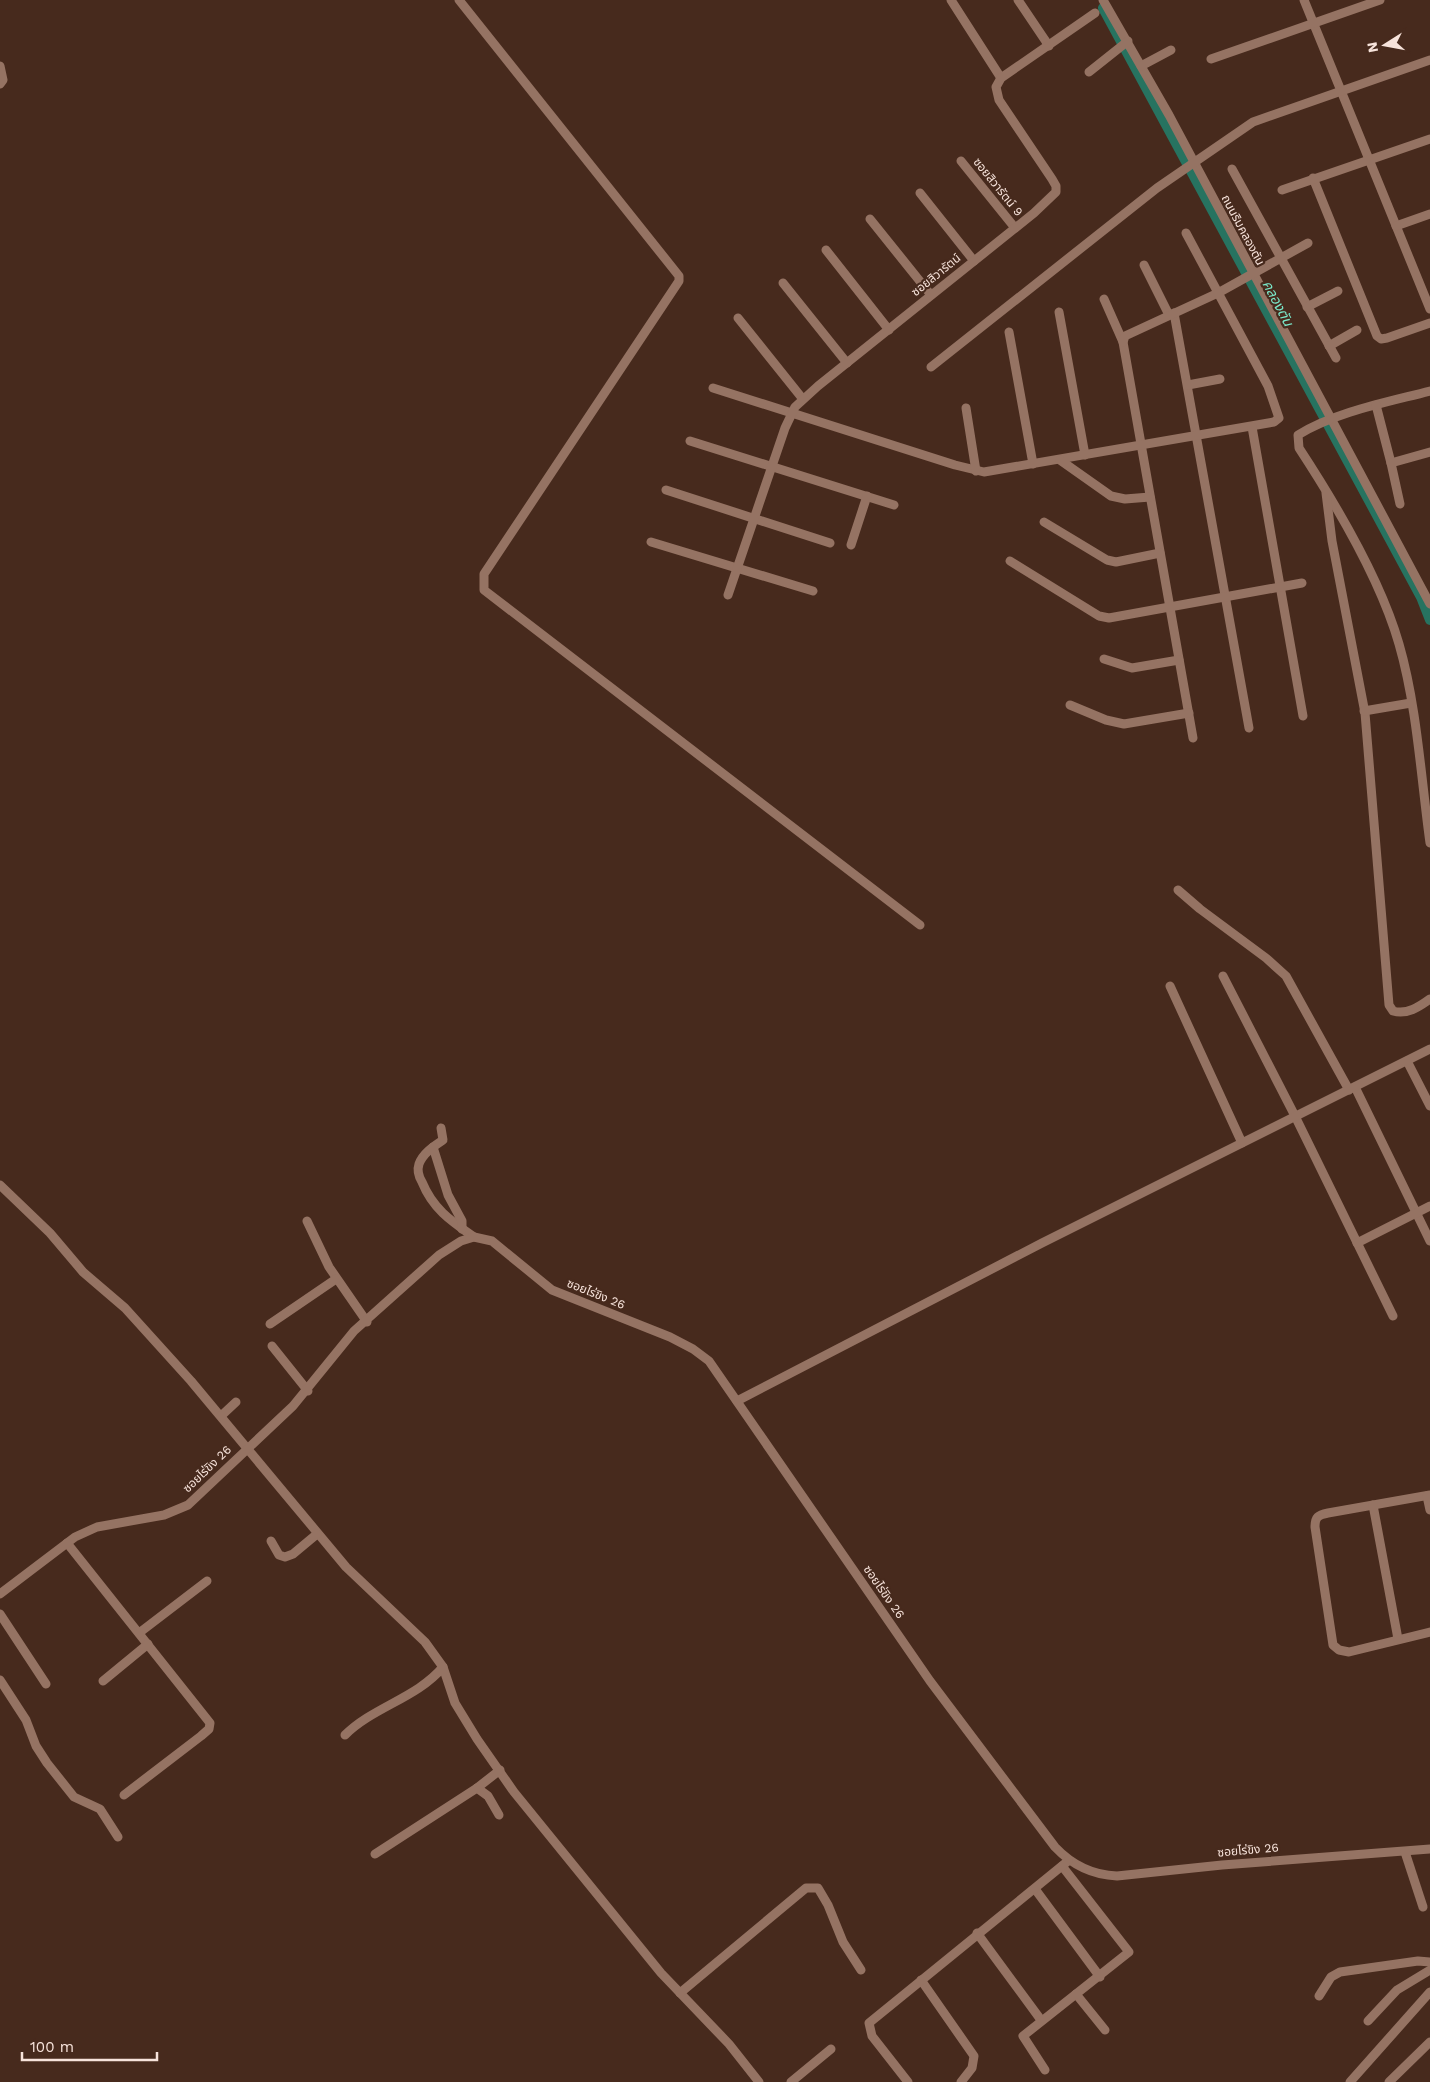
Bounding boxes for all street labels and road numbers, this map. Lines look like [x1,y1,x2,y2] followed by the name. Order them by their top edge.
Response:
[970,155,1026,219] street label: ซอยสิวารัตน์ 9
[1219,192,1267,268] street label: ถนนริมคลองตัน
[909,251,963,299] street label: ซอยสิวารัตน์
[565,1276,627,1312] street label: ซอยไร่ขิง 26
[180,1443,234,1495] street label: ซอยไร่ขิง 26
[861,1563,907,1621] street label: ซอยไร่ขิง 26
[1217,1840,1279,1860] street label: ซอยไร่ขิง 26

